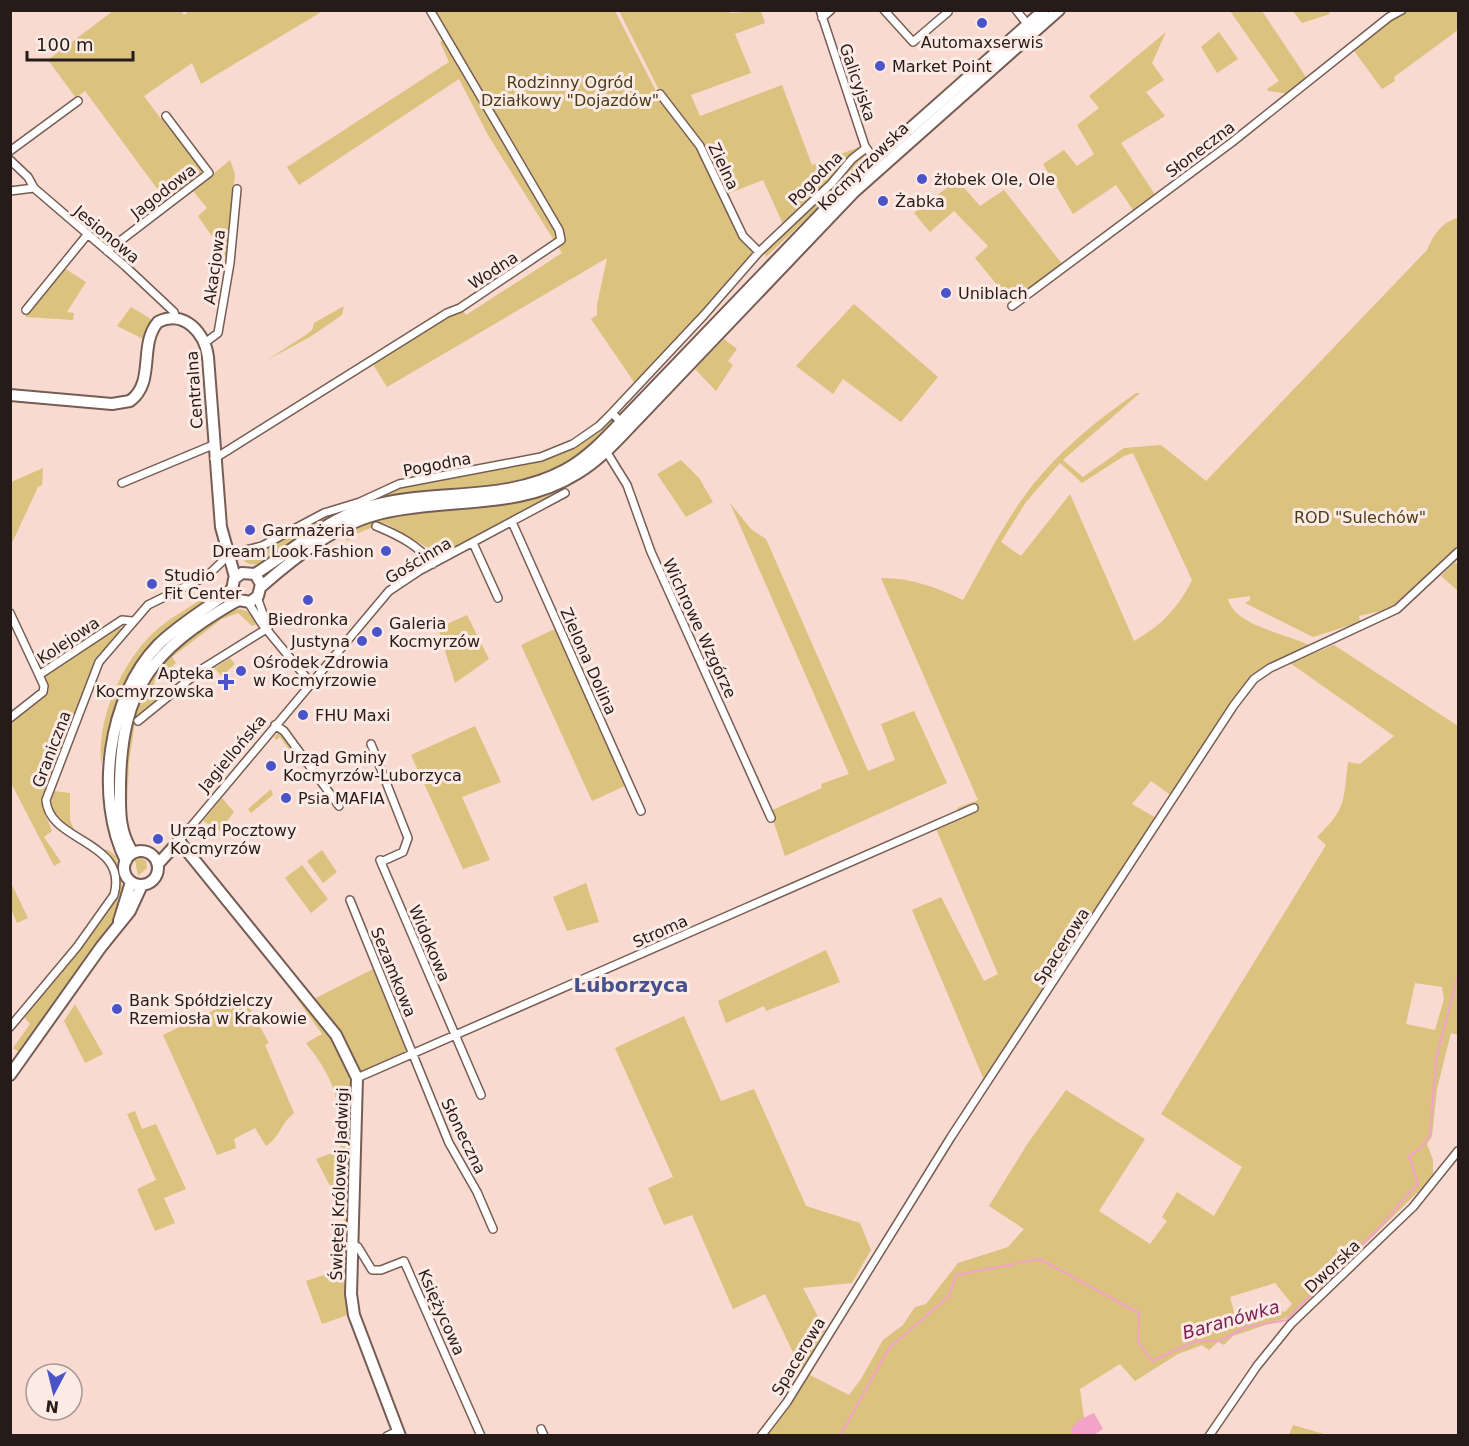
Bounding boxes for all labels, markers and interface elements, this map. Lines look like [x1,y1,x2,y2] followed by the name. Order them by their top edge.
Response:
[975,16,989,30] marker: Automaxserwis
[27,24,134,62] scale bar
[921,33,1043,52] place label: Automaxserwis
[36,34,94,55] text: 100 m
[835,41,880,124] street label: Galicyjska
[892,57,992,76] place label: Market Point
[873,59,887,73] marker: Market Point
[481,73,659,110] park label: Rodzinny Ogród Działkowy "Dojazdów"
[1162,117,1239,182] street label: Słoneczna
[814,118,913,214] street label: Kocmyrzowska
[704,140,743,193] street label: Zielna
[784,147,846,209] street label: Pogodna
[126,160,200,223] street label: Jagodowa
[934,170,1055,189] place label: żłobek Ole, Ole
[915,172,929,186] marker: żłobek Ole, Ole
[895,192,945,211] place label: Żabka
[876,194,890,208] marker: Żabka
[69,201,143,267] street label: Jesionowa
[200,228,229,306] street label: Akacjowa
[465,248,521,293] street label: Wodna
[958,284,1028,303] place label: Uniblach
[939,286,953,300] marker: Uniblach
[182,350,207,430] street label: Centralna
[401,449,473,480] street label: Pogodna
[1294,508,1426,527] park label: ROD "Sulechów"
[262,521,355,540] place label: Garmażeria
[243,523,257,537] marker: Garmażeria
[382,533,455,588] street label: Gościnna
[212,542,374,561] place label: Dream Look Fashion
[379,544,393,558] marker: Dream Look Fashion
[659,555,740,701] street label: Wichrowe Wzgórze
[164,566,242,603] place label: Studio Fit Center
[145,577,159,591] marker: Studio Fit Center
[301,593,315,607] marker: Biedronka
[556,605,621,718] street label: Zielona Dolina
[268,610,348,629] place label: Biedronka
[34,613,103,668] street label: Kolejowa
[389,614,480,651] place label: Galeria Kocmyrzów
[370,625,384,639] marker: Galeria Kocmyrzów
[290,632,350,651] place label: Justyna
[355,634,369,648] marker: Justyna
[253,653,389,690] place label: Ośrodek Zdrowia w Kocmyrzowie
[96,664,214,701] place label: Apteka Kocmyrzowska
[234,664,248,678] marker: Ośrodek Zdrowia w Kocmyrzowie
[219,675,233,689] marker: Apteka Kocmyrzowska
[315,706,391,725] place label: FHU Maxi
[28,708,75,790] street label: Graniczna
[296,708,310,722] marker: FHU Maxi
[194,711,270,797] street label: Jagiellońska
[283,748,462,785] place label: Urząd Gminy Kocmyrzów-Luborzyca
[264,759,278,773] marker: Urząd Gminy Kocmyrzów-Luborzyca
[298,789,385,808] place label: Psia MAFIA
[279,791,293,805] marker: Psia MAFIA
[170,821,296,858] place label: Urząd Pocztowy Kocmyrzów
[151,832,165,846] marker: Urząd Pocztowy Kocmyrzów
[405,902,454,984] street label: Widokowa
[1030,904,1093,988] street label: Spacerowa
[630,911,690,952] street label: Stroma
[367,925,420,1020] street label: Sezamkowa
[574,973,688,997] district label: Luborzyca
[129,991,307,1028] place label: Bank Spółdzielczy Rzemiosła w Krakowie
[110,1002,124,1016] marker: Bank Spółdzielczy Rzemiosła w Krakowie
[327,1087,352,1281] street label: Świętej Królowej Jadwigi
[437,1095,490,1177] street label: Słoneczna
[1301,1236,1364,1297] street label: Dworska
[414,1266,469,1358] street label: Księżycowa
[1180,1296,1282,1343] water label: Baranówka
[768,1314,829,1399] street label: Spacerowa
[24,1362,84,1422] north arrow
[44,1396,60,1417] text: N

